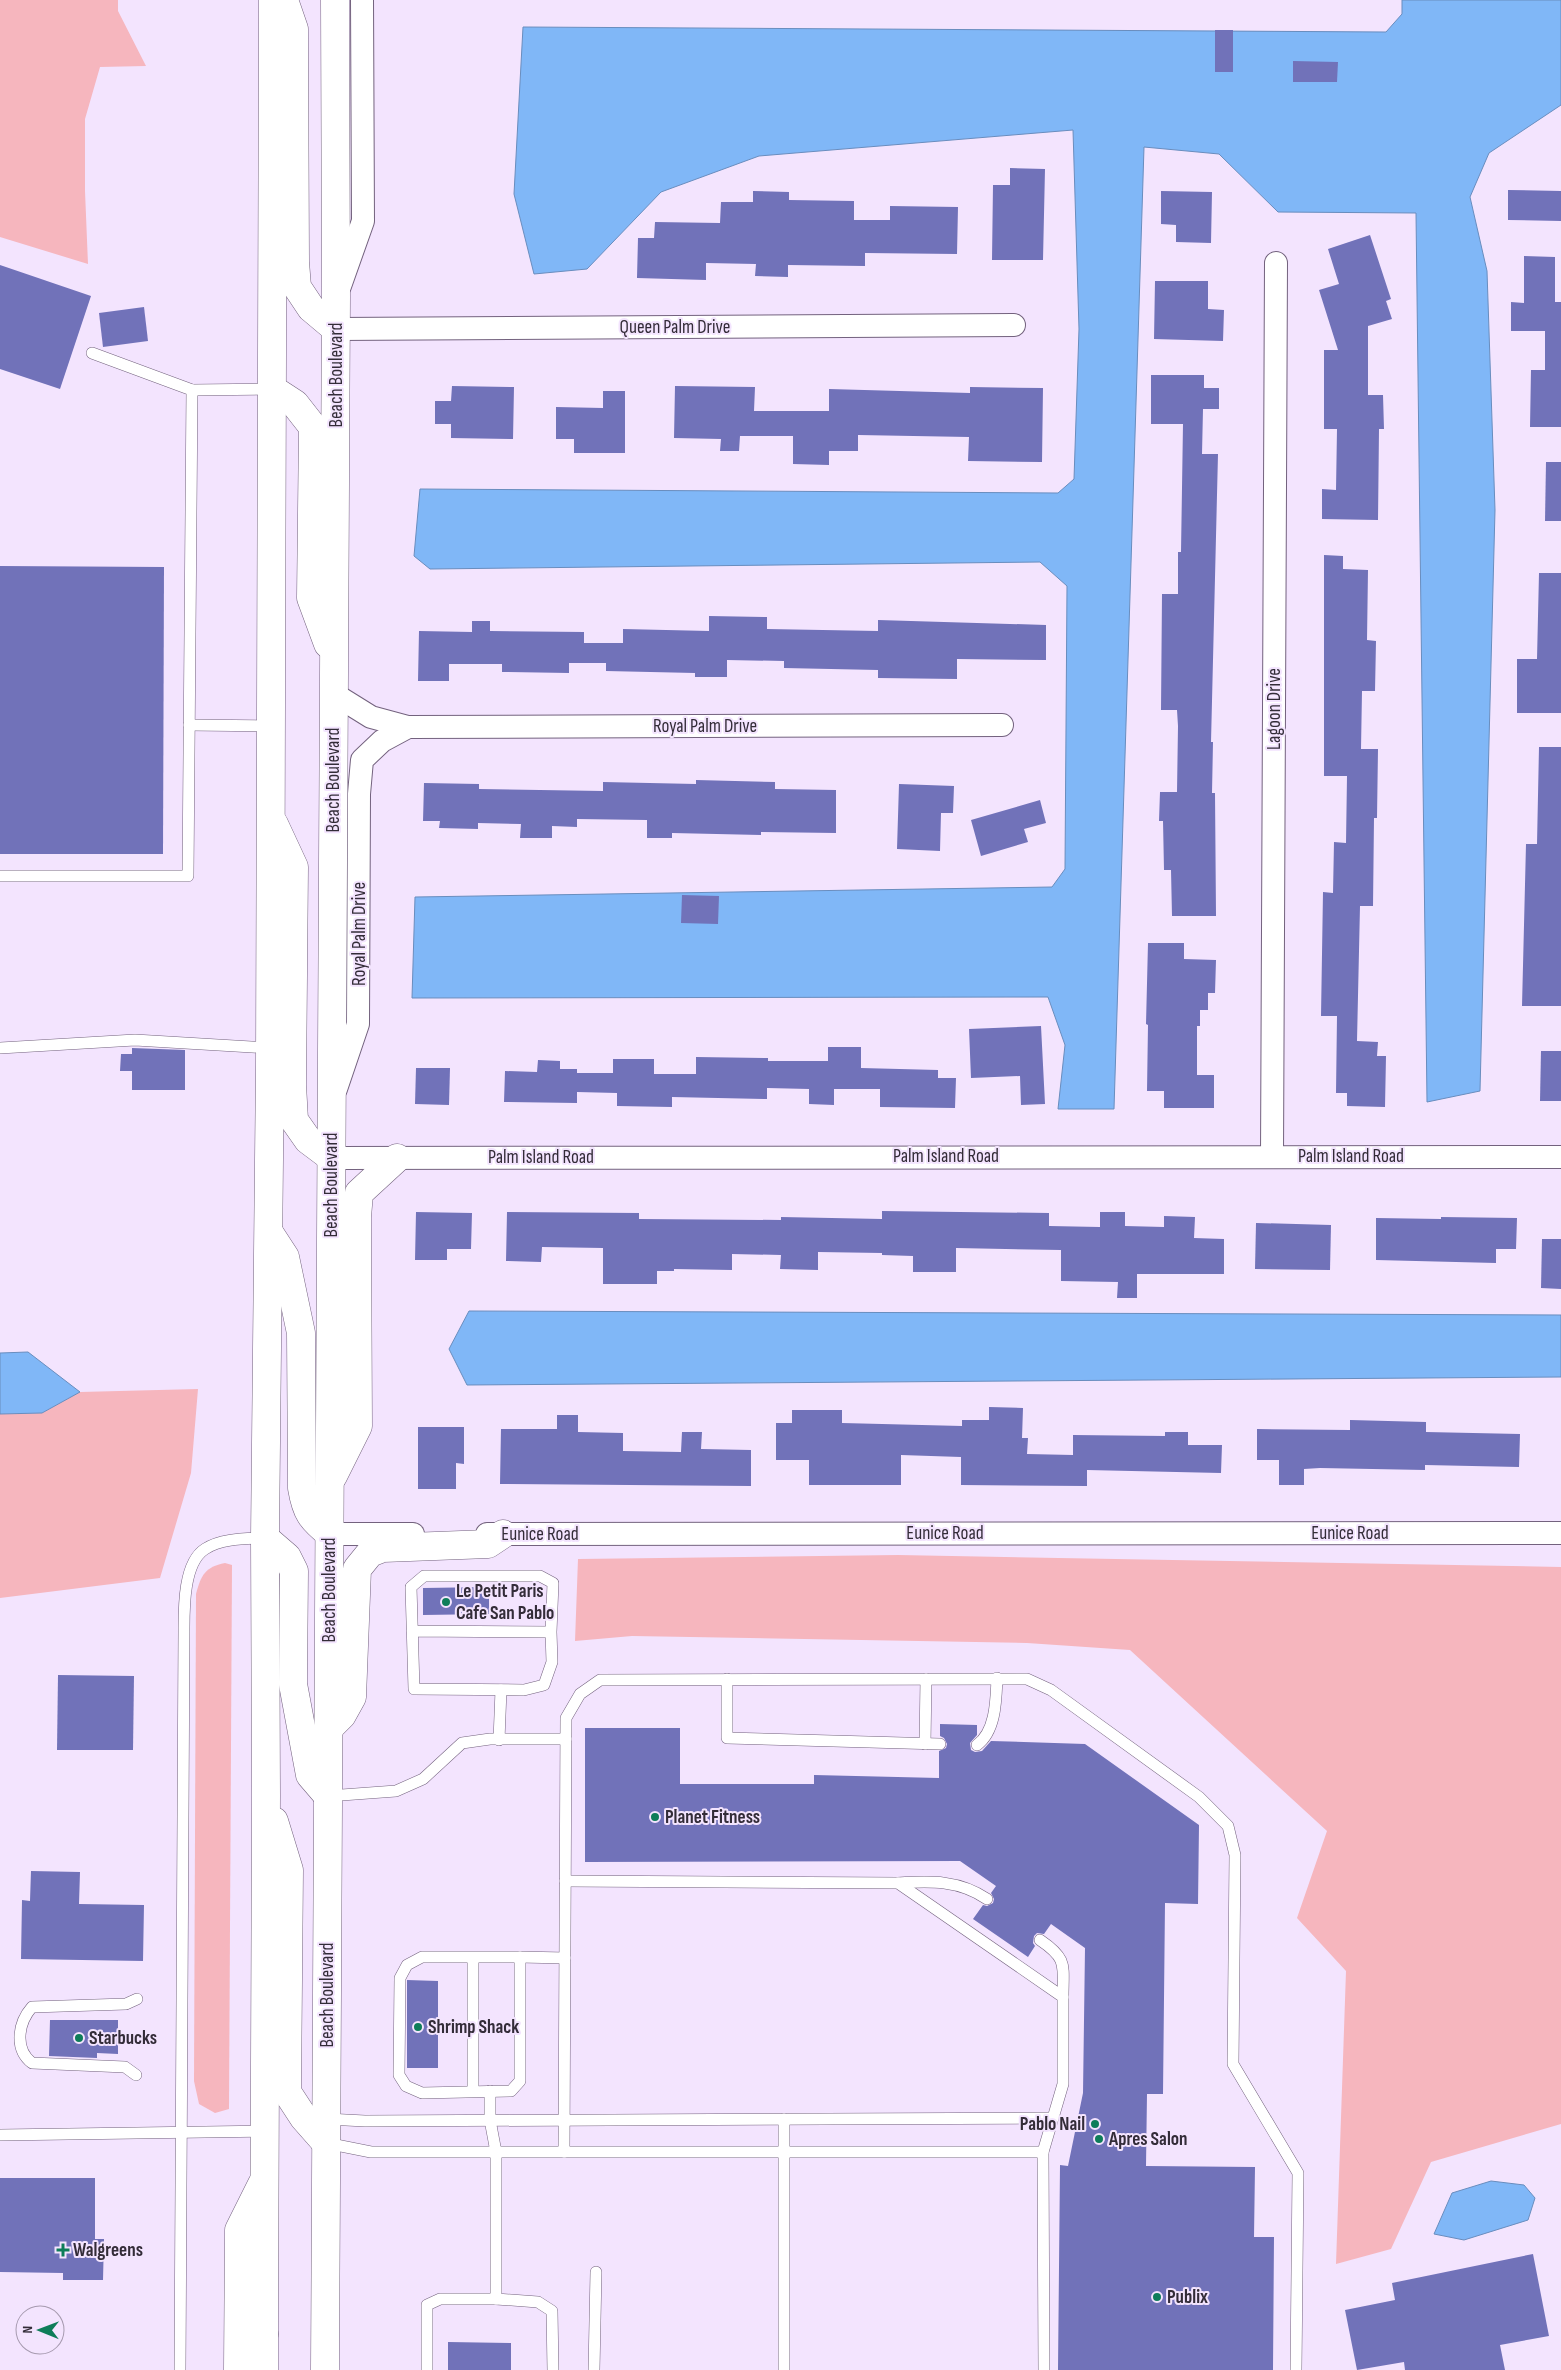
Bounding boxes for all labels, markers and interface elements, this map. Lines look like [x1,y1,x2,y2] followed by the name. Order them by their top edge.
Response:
[620,316,730,339] street label: Queen Palm Drive
[325,323,348,427] street label: Beach Boulevard
[1263,668,1286,750] street label: Lagoon Drive
[653,715,757,738] street label: Royal Palm Drive
[322,728,345,832] street label: Beach Boulevard
[348,882,371,986] street label: Royal Palm Drive
[320,1133,343,1237] street label: Beach Boulevard
[893,1145,999,1168] street label: Palm Island Road
[1298,1145,1404,1168] street label: Palm Island Road
[488,1146,594,1169] street label: Palm Island Road
[906,1522,984,1545] street label: Eunice Road
[1311,1522,1389,1545] street label: Eunice Road
[501,1523,579,1546] street label: Eunice Road
[318,1538,341,1642] street label: Beach Boulevard
[456,1580,554,1625] place label: Le Petit Paris Cafe San Pablo
[440,1596,452,1608] marker: Le Petit Paris Cafe San Pablo
[665,1806,760,1829] place label: Planet Fitness
[649,1811,661,1823] marker: Planet Fitness
[316,1943,339,2047] street label: Beach Boulevard
[428,2016,519,2039] place label: Shrimp Shack
[412,2021,424,2033] marker: Shrimp Shack
[89,2027,157,2050] place label: Starbucks
[73,2032,85,2044] marker: Starbucks
[1020,2113,1085,2136] place label: Pablo Nail
[1089,2118,1101,2130] marker: Pablo Nail
[1108,2128,1187,2151] place label: Apres Salon
[1093,2133,1105,2145] marker: Apres Salon
[73,2239,143,2262] place label: Walgreens
[57,2244,69,2256] marker: Walgreens
[1167,2286,1208,2309] place label: Publix
[1151,2291,1163,2303] marker: Publix
[15,2305,65,2355] north arrow
[19,2326,36,2334] text: N

